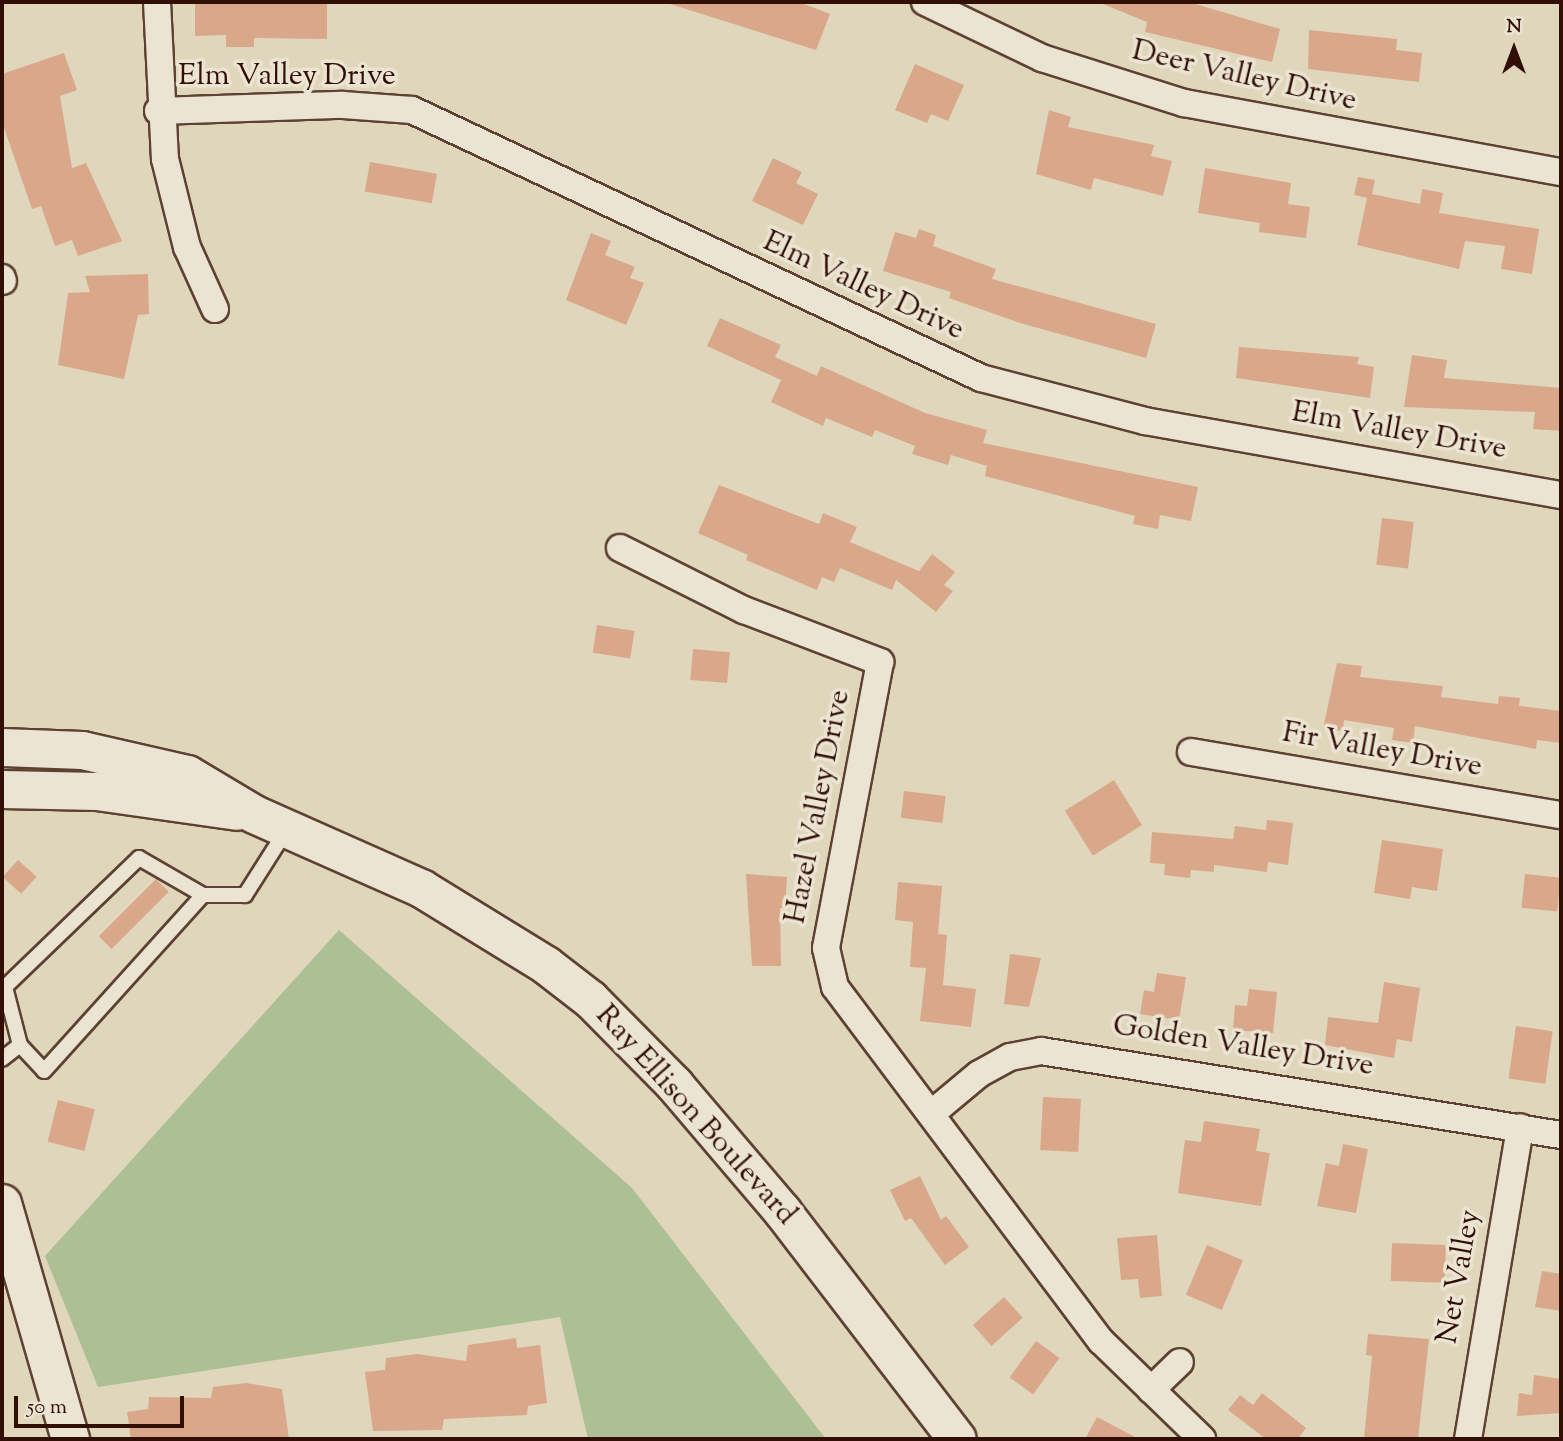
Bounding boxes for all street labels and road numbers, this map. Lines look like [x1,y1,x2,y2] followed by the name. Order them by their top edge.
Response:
[1128,34,1360,120] street label: Deer Valley Drive
[178,59,396,95] street label: Elm Valley Drive
[757,225,969,349] street label: Elm Valley Drive
[1289,395,1509,469] street label: Elm Valley Drive
[779,687,859,927] street label: Hazel Valley Drive
[1279,716,1485,786] street label: Fir Valley Drive
[587,999,803,1233] street label: Ray Ellison Boulevard
[1110,1009,1376,1085] street label: Golden Valley Drive
[1431,1207,1489,1347] street label: Net Valley

